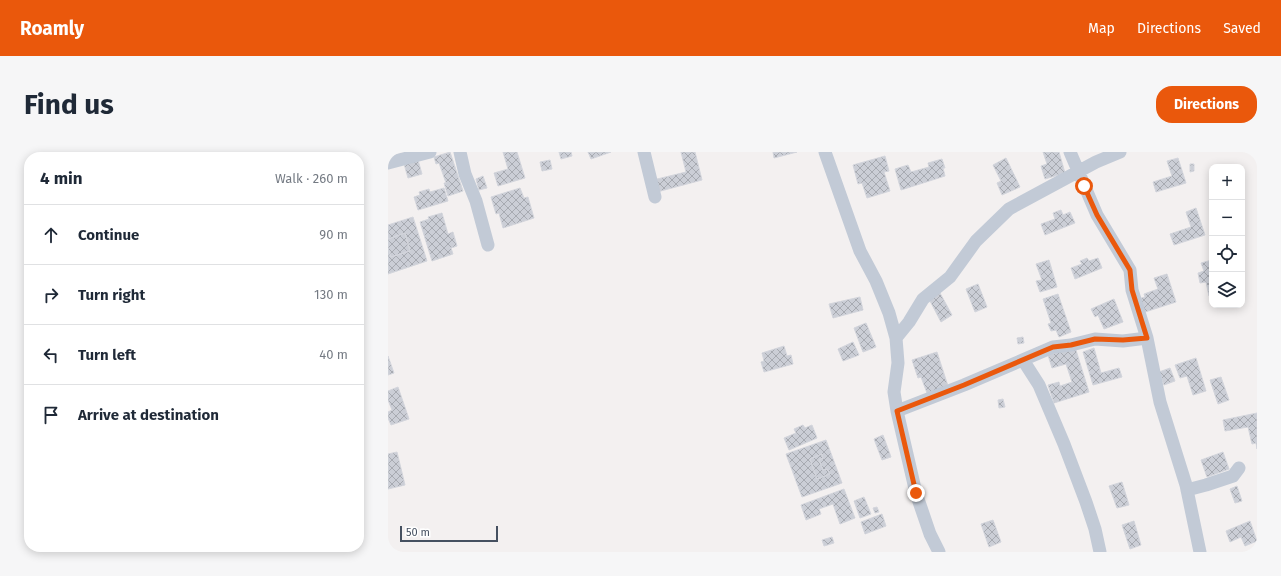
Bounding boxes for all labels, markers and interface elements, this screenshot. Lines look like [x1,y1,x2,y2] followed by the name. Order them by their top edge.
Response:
[20,17,84,40] text: Roamly
[1088,20,1115,37] text: Map
[1137,20,1201,37] text: Directions
[1223,20,1261,37] text: Saved
[1156,86,1257,123] button: Directions
[24,88,114,121] text: Find us
[1209,164,1245,308] map controls
[1209,164,1245,200] button: +
[40,168,83,189] text: 4 min
[275,171,348,186] text: Walk · 260 m
[1075,177,1093,195] route start
[1209,200,1245,236] button: −
[40,224,62,246] icon: ahead
[78,226,139,244] text: Continue
[319,227,348,242] text: 90 m
[1209,236,1245,272] button: locate
[1209,272,1245,308] button: layers
[40,284,62,306] icon: right
[78,286,145,304] text: Turn right
[314,287,348,302] text: 130 m
[40,344,62,366] icon: left
[78,346,136,364] text: Turn left
[319,347,348,362] text: 40 m
[40,404,62,426] icon: arrive
[78,406,219,424] text: Arrive at destination
[907,484,925,502] route end
[400,524,498,543] scale bar
[406,526,430,539] text: 50 m

